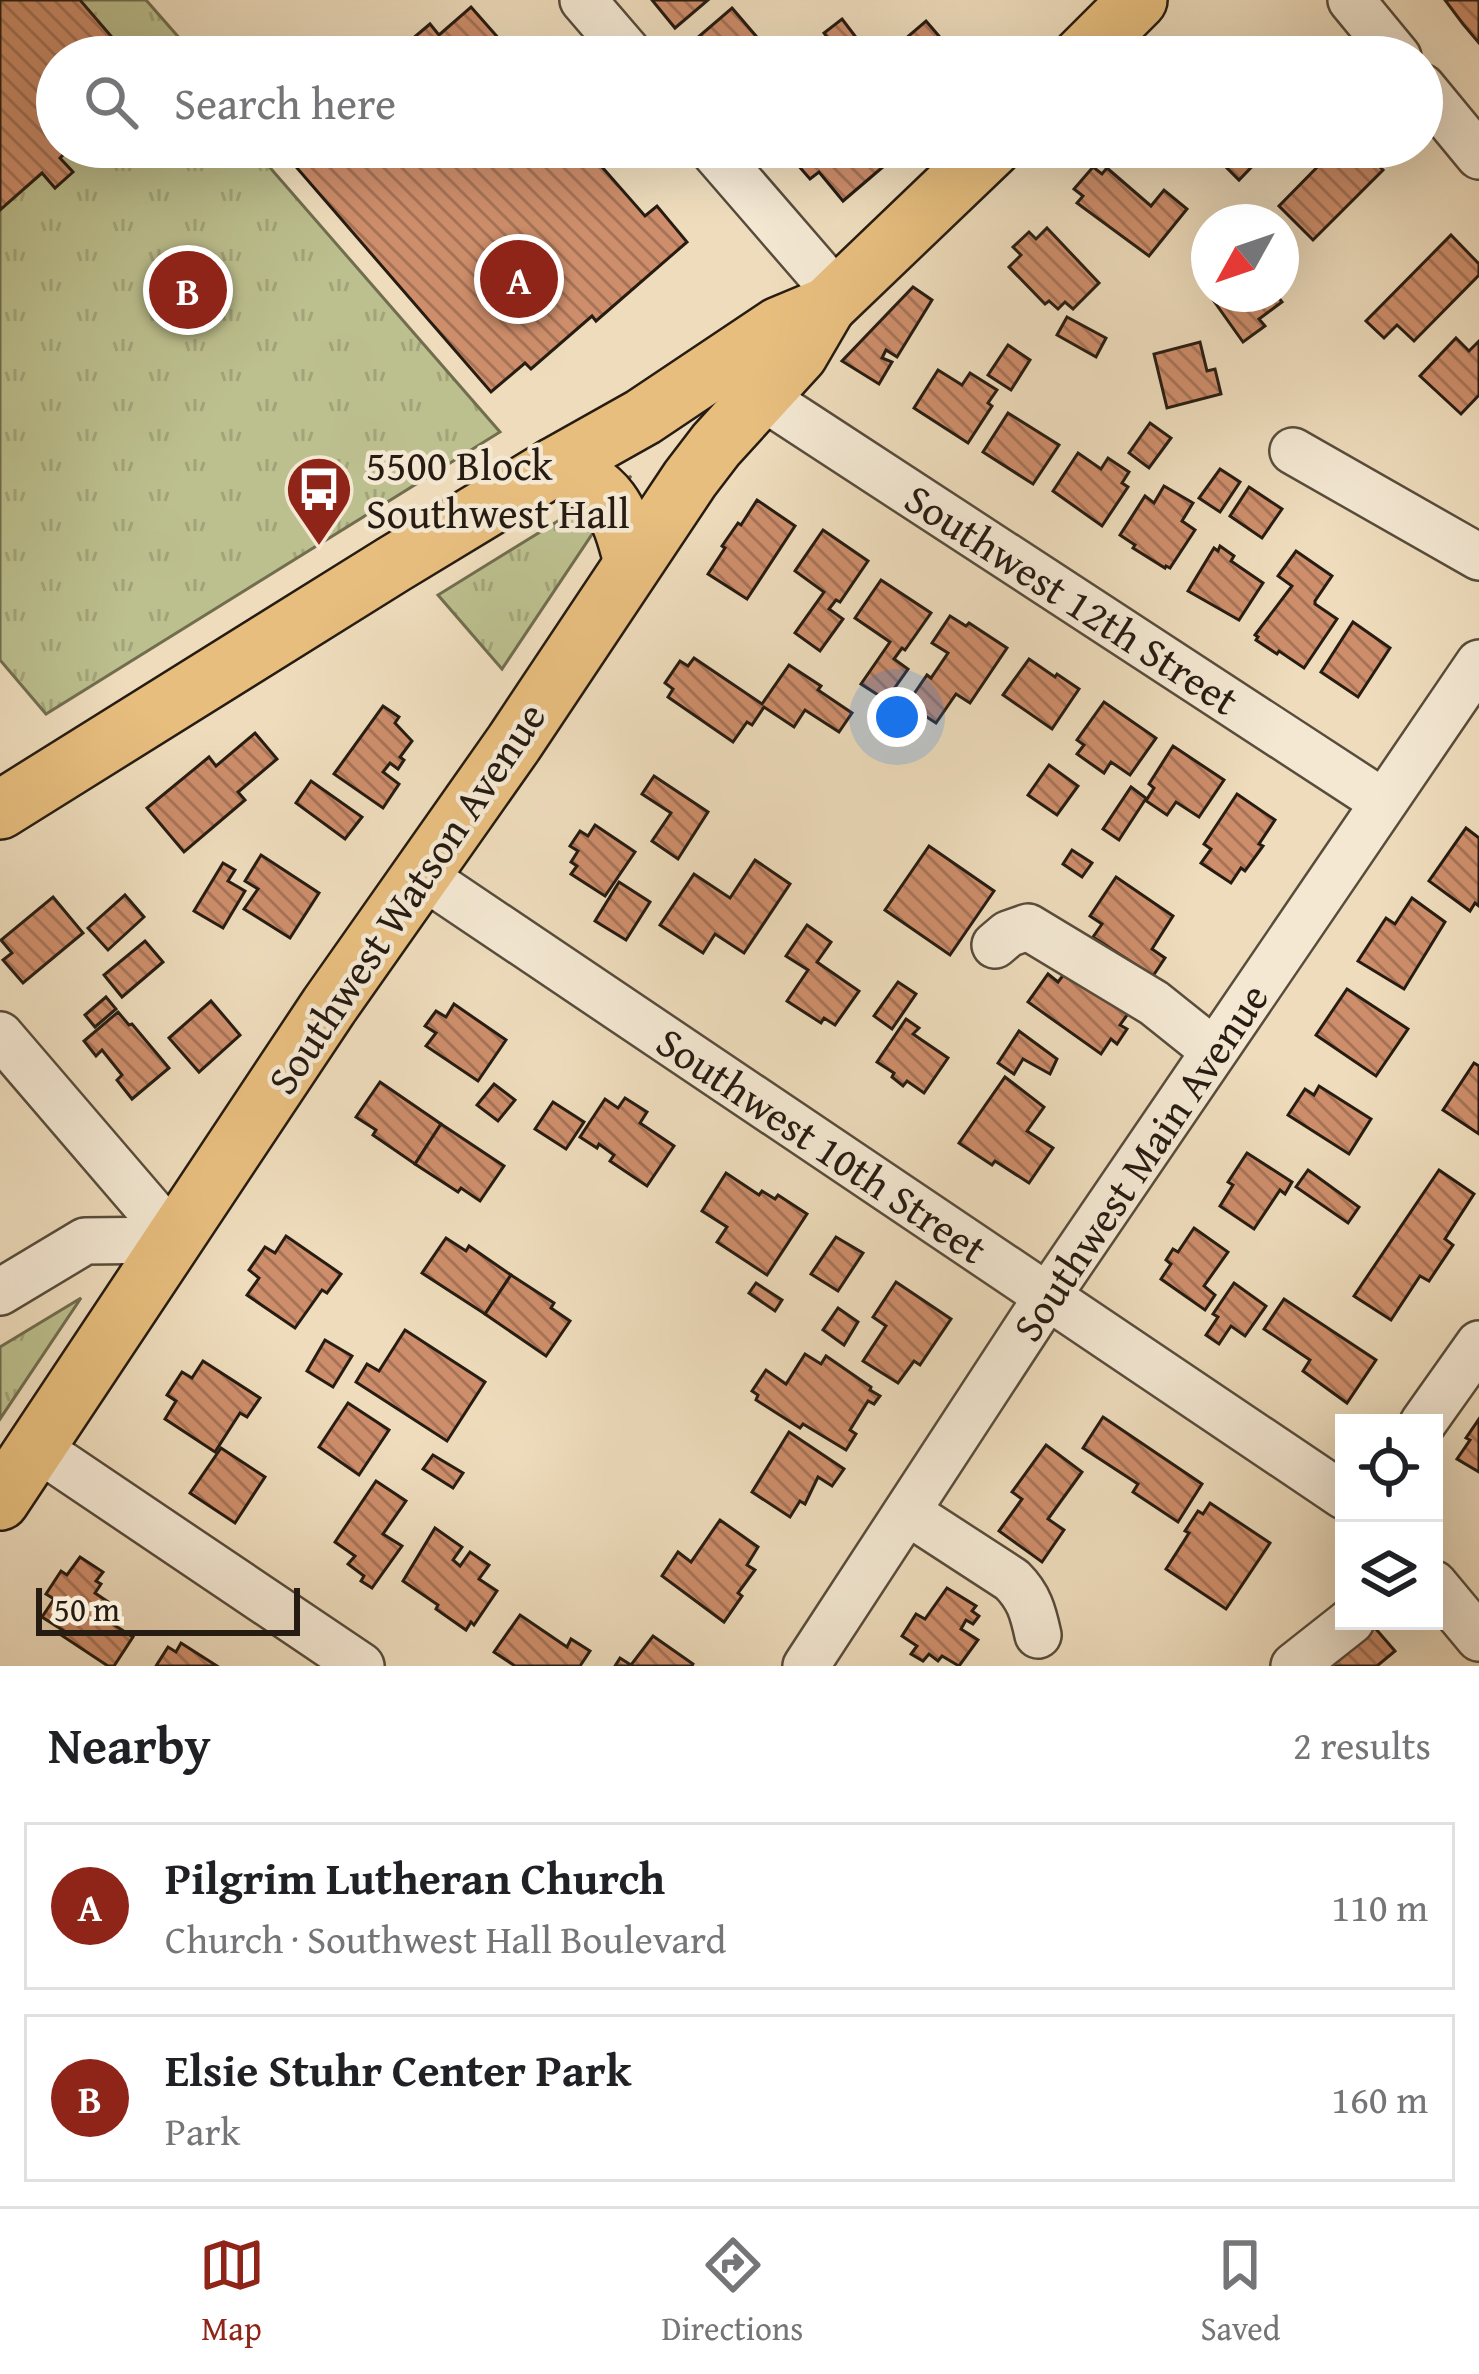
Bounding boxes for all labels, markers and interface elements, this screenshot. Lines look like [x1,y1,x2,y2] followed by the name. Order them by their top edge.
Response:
[36,36,1443,168] search box
[78,69,144,135] icon: search
[174,70,396,135] text: Search here
[1191,204,1299,312] north arrow
[480,234,558,324] pin: A
[149,245,227,335] pin: B
[366,434,630,543] place label: 5500 Block Southwest Hall
[284,454,354,548] bus stop icon: 5500 Block Southwest Hall
[893,468,1251,730] street label: Southwest 12th Street
[867,687,927,747] your location
[251,689,560,1106] street label: Southwest Watson Avenue
[997,970,1282,1353] street label: Southwest Main Avenue
[645,1011,1000,1278] street label: Southwest 10th Street
[1335,1414,1443,1630] map controls
[1335,1414,1443,1522] button: locate
[1335,1522,1443,1630] button: layers
[36,1582,300,1635] scale bar
[54,1585,120,1633] text: 50 m
[48,1707,211,1782] text: Nearby
[1293,1716,1431,1773] text: 2 results
[165,1845,665,1910] text: Pilgrim Lutheran Church
[78,1878,102,1935] text: A
[1331,1878,1428,1935] text: 110 m
[165,1910,726,1967] text: Church · Southwest Hall Boulevard
[165,2037,631,2102] text: Elsie Stuhr Center Park
[78,2070,102,2127] text: B
[1331,2070,1428,2127] text: 160 m
[165,2102,240,2159] text: Park
[199,2232,265,2352] tab: Map
[662,2232,803,2352] tab: Directions
[1201,2232,1280,2352] tab: Saved

